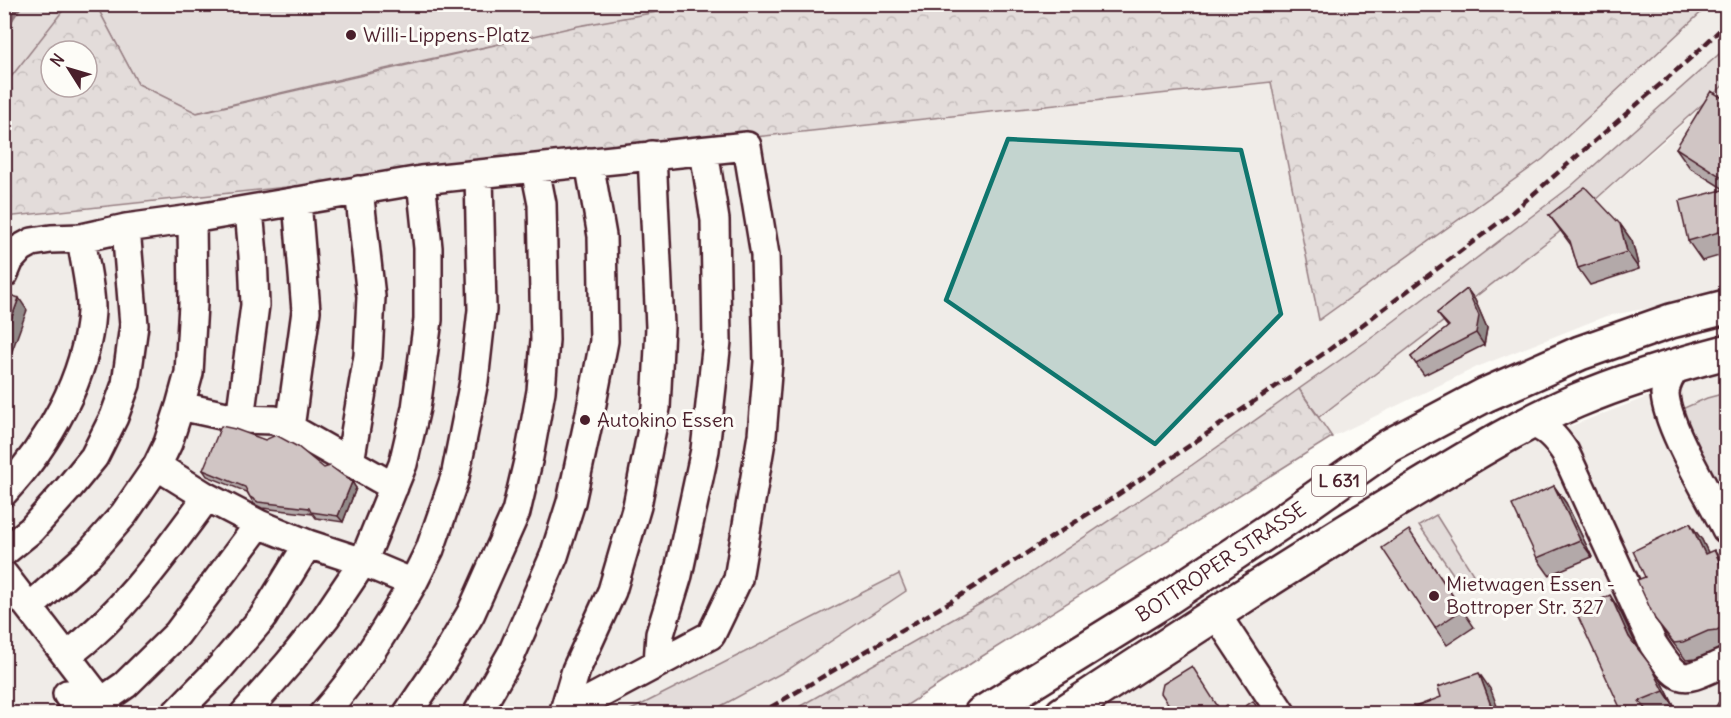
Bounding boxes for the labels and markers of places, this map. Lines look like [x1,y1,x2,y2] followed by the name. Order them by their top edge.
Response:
[363,22,530,47] place label: Willi-Lippens-Platz
[344,28,358,42] marker: Willi-Lippens-Platz
[597,407,734,432] place label: Autokino Essen
[578,413,592,427] marker: Autokino Essen
[1446,571,1615,619] place label: Mietwagen Essen - Bottroper Str. 327
[1427,589,1441,603] marker: Mietwagen Essen - Bottroper Str. 327

